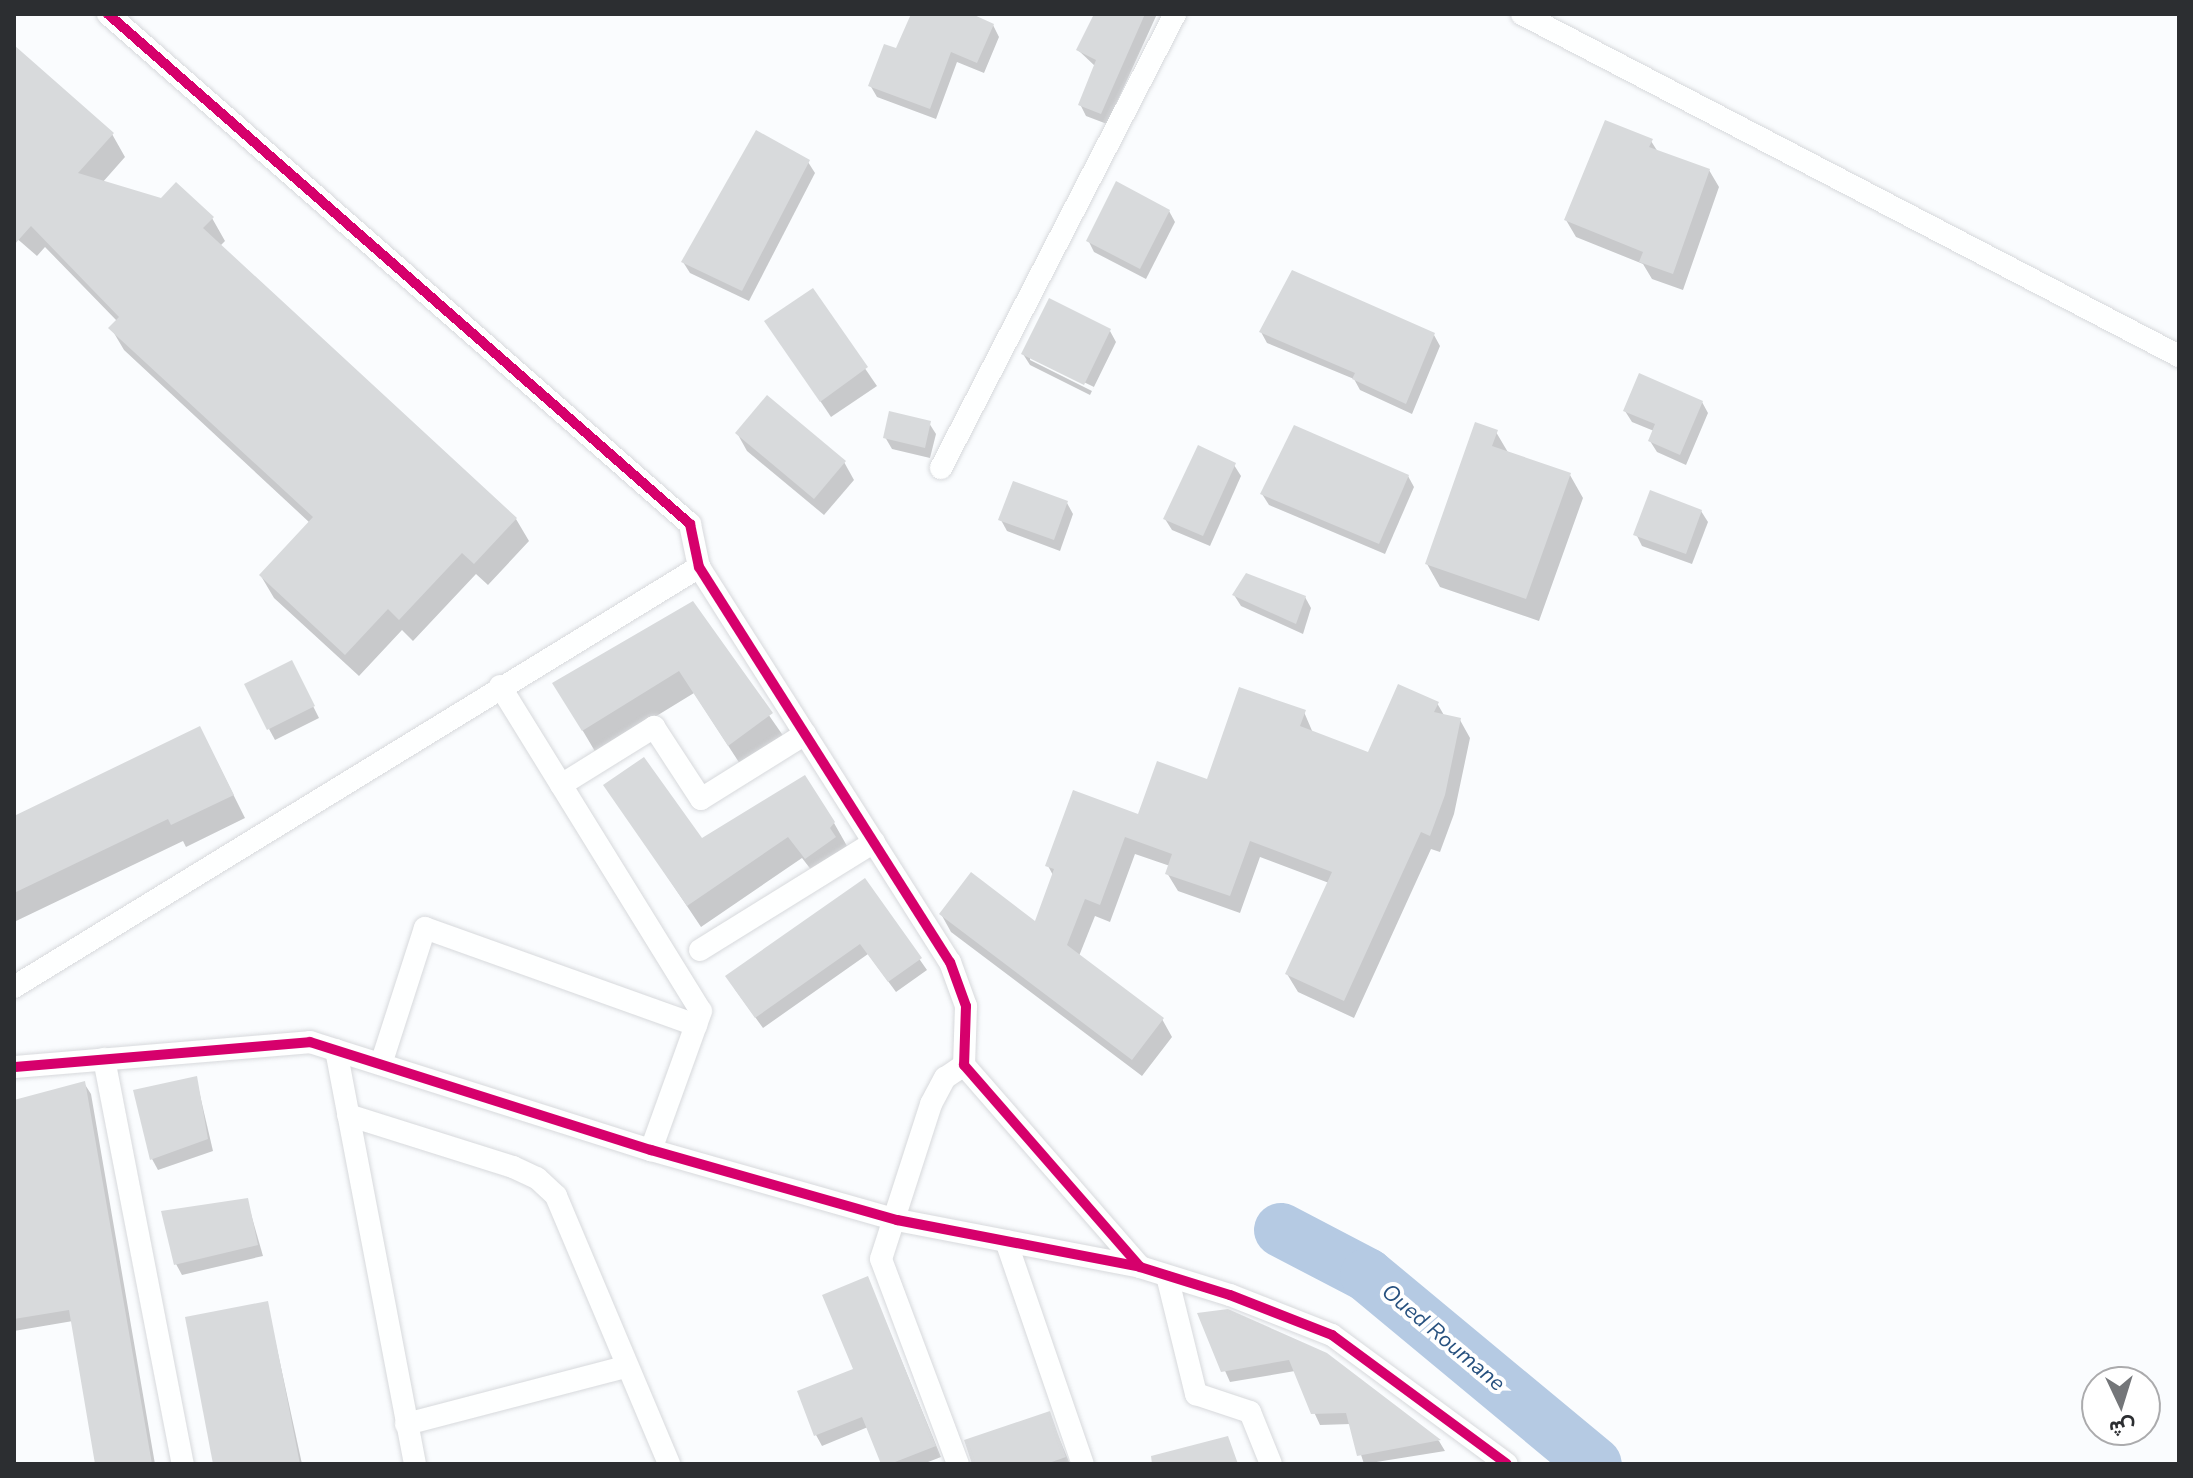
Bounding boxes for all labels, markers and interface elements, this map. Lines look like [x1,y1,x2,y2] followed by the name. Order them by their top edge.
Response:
[1376,1279,1510,1397] water label: Oued Roumane
[2081,1366,2161,1446] north arrow
[2108,1412,2137,1444] text: ش

